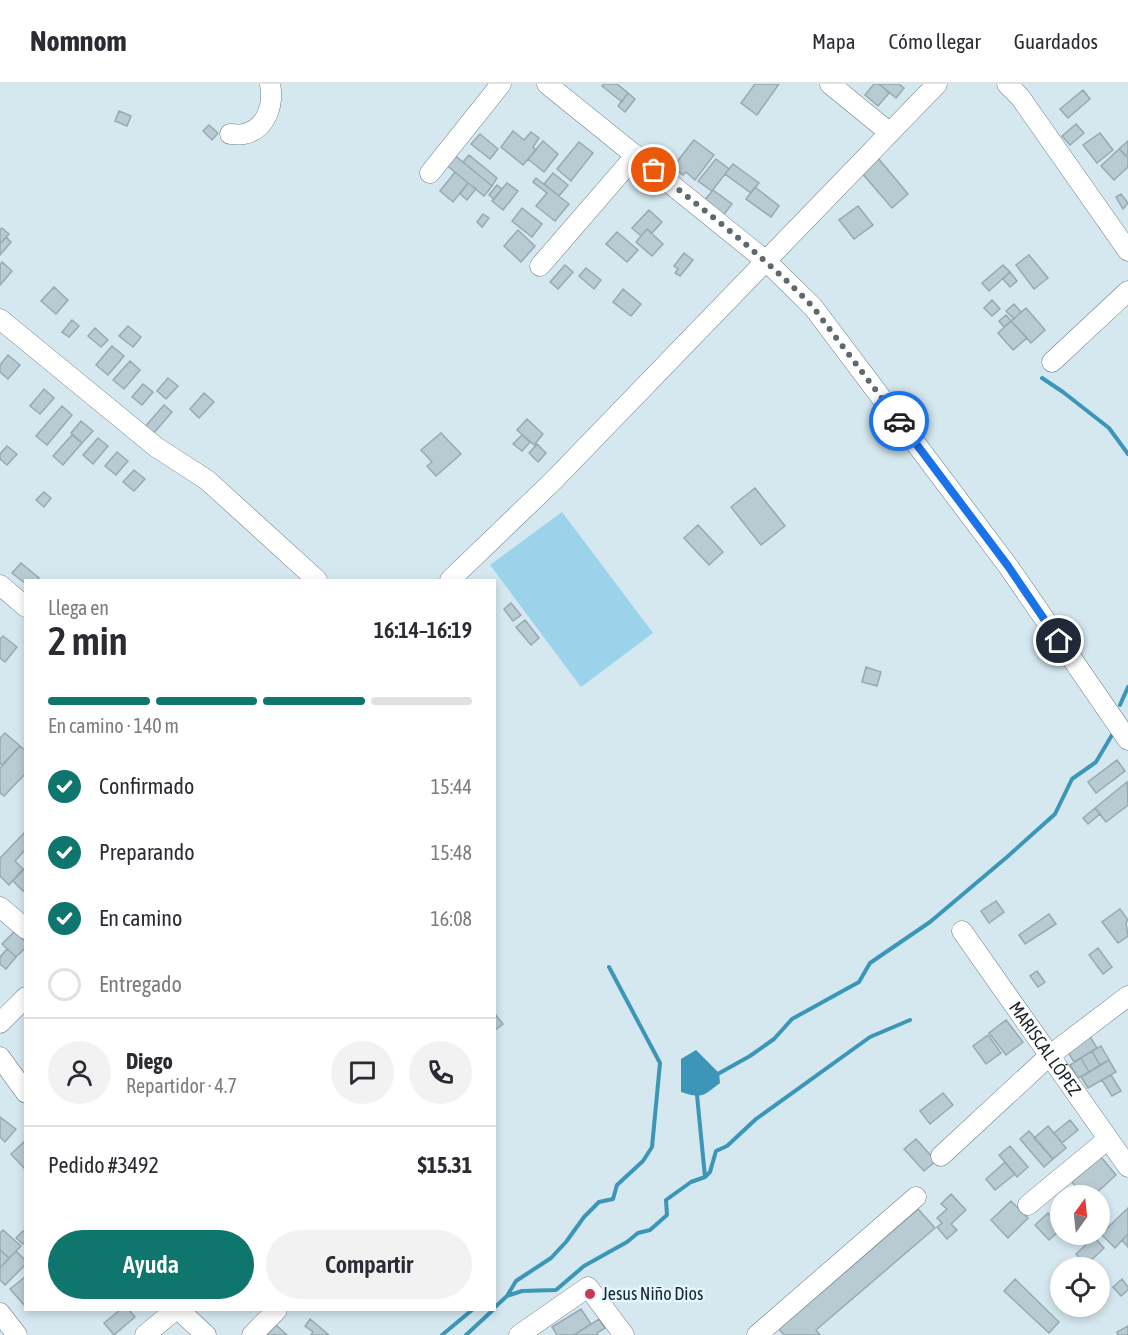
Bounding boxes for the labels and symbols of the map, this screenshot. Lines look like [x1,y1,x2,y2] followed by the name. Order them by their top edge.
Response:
[628,144,679,195] pin
[869,391,929,451] courier
[1033,615,1084,666] pin
[1005,997,1086,1100] street label: MARISCAL LÓPEZ
[1050,1185,1110,1245] north arrow
[602,1283,703,1304] place label: Jesus Niño Dios
[583,1287,597,1301] marker: Jesus Niño Dios

